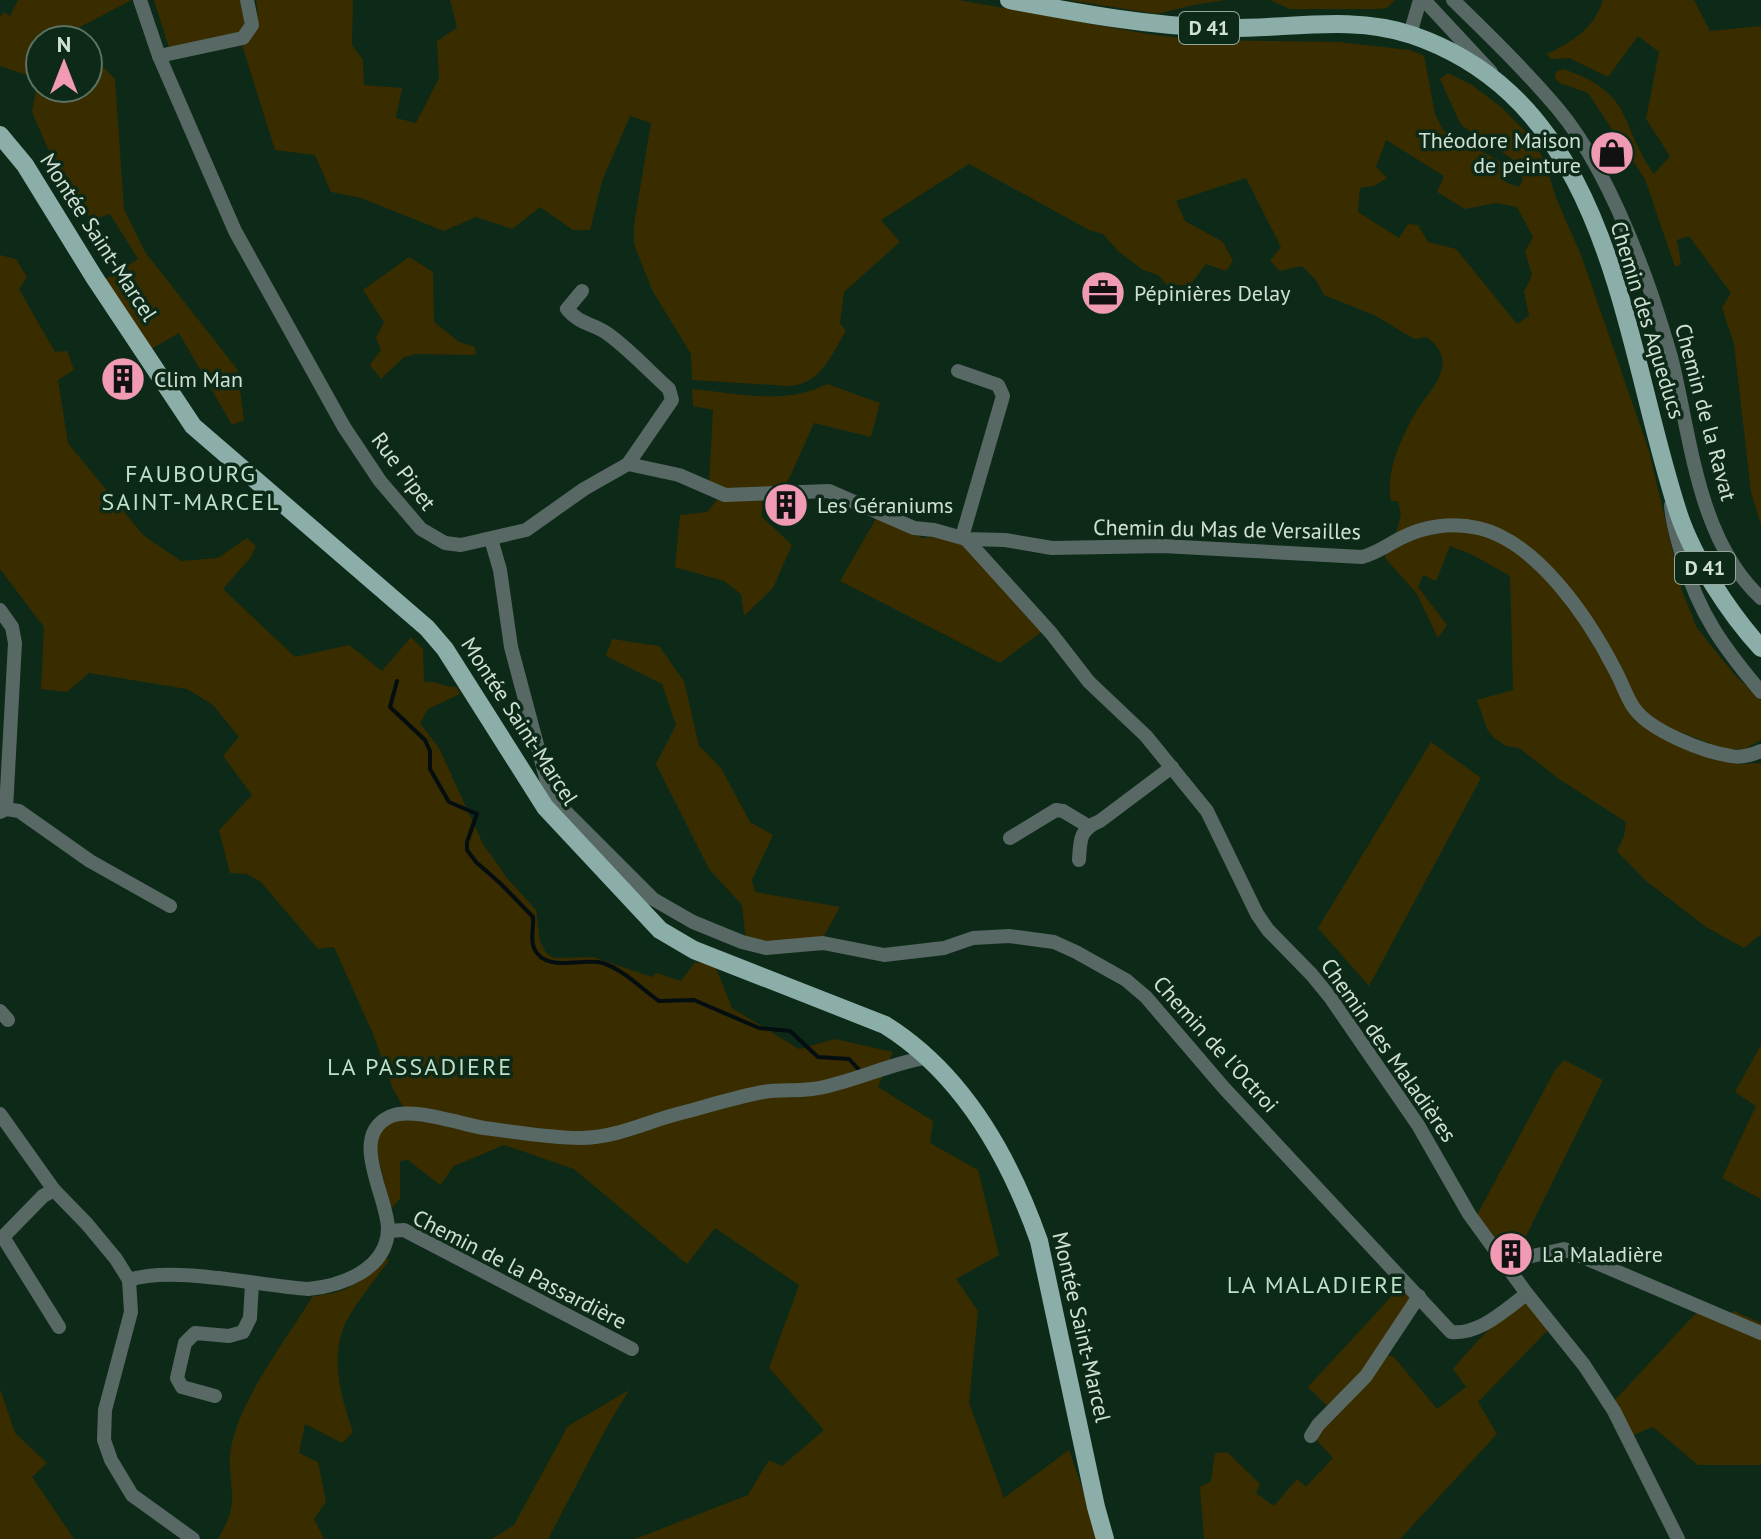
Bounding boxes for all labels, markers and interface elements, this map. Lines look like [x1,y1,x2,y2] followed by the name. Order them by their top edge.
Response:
[1179,12,1239,44] road number: D 41
[24,24,104,104] north arrow
[57,30,71,58] text: N
[1419,126,1581,179] place label: Théodore Maison de peinture
[1588,129,1636,177] shop icon: Théodore Maison de peinture
[34,148,164,327] street label: Montée Saint-Marcel
[1605,218,1691,422] street label: Chemin des Aqueducs
[1079,269,1127,317] office icon: Pépinières Delay
[1134,279,1291,307] place label: Pépinières Delay
[1669,320,1743,504] street label: Chemin de la Ravat
[99,355,147,403] building icon: Clim Man
[154,365,243,393] place label: Clim Man
[366,426,443,516] street label: Rue Pipet
[101,458,281,517] district label: FAUBOURG SAINT-MARCEL
[762,481,810,529] building icon: Les Géraniums
[817,491,953,519] place label: Les Géraniums
[1093,513,1361,545] street label: Chemin du Mas de Versailles
[1675,552,1735,584] road number: D 41
[455,632,585,811] street label: Montée Saint-Marcel
[1315,953,1463,1147] street label: Chemin des Maladières
[1147,970,1285,1118] street label: Chemin de l'Octroi
[327,1051,513,1082] district label: LA PASSADIERE
[408,1203,632,1335] street label: Chemin de la Passardière
[1046,1229,1118,1425] street label: Montée Saint-Marcel
[1487,1230,1535,1278] building icon: La Maladière
[1542,1240,1663,1268] place label: La Maladière
[1227,1269,1405,1300] district label: LA MALADIERE

